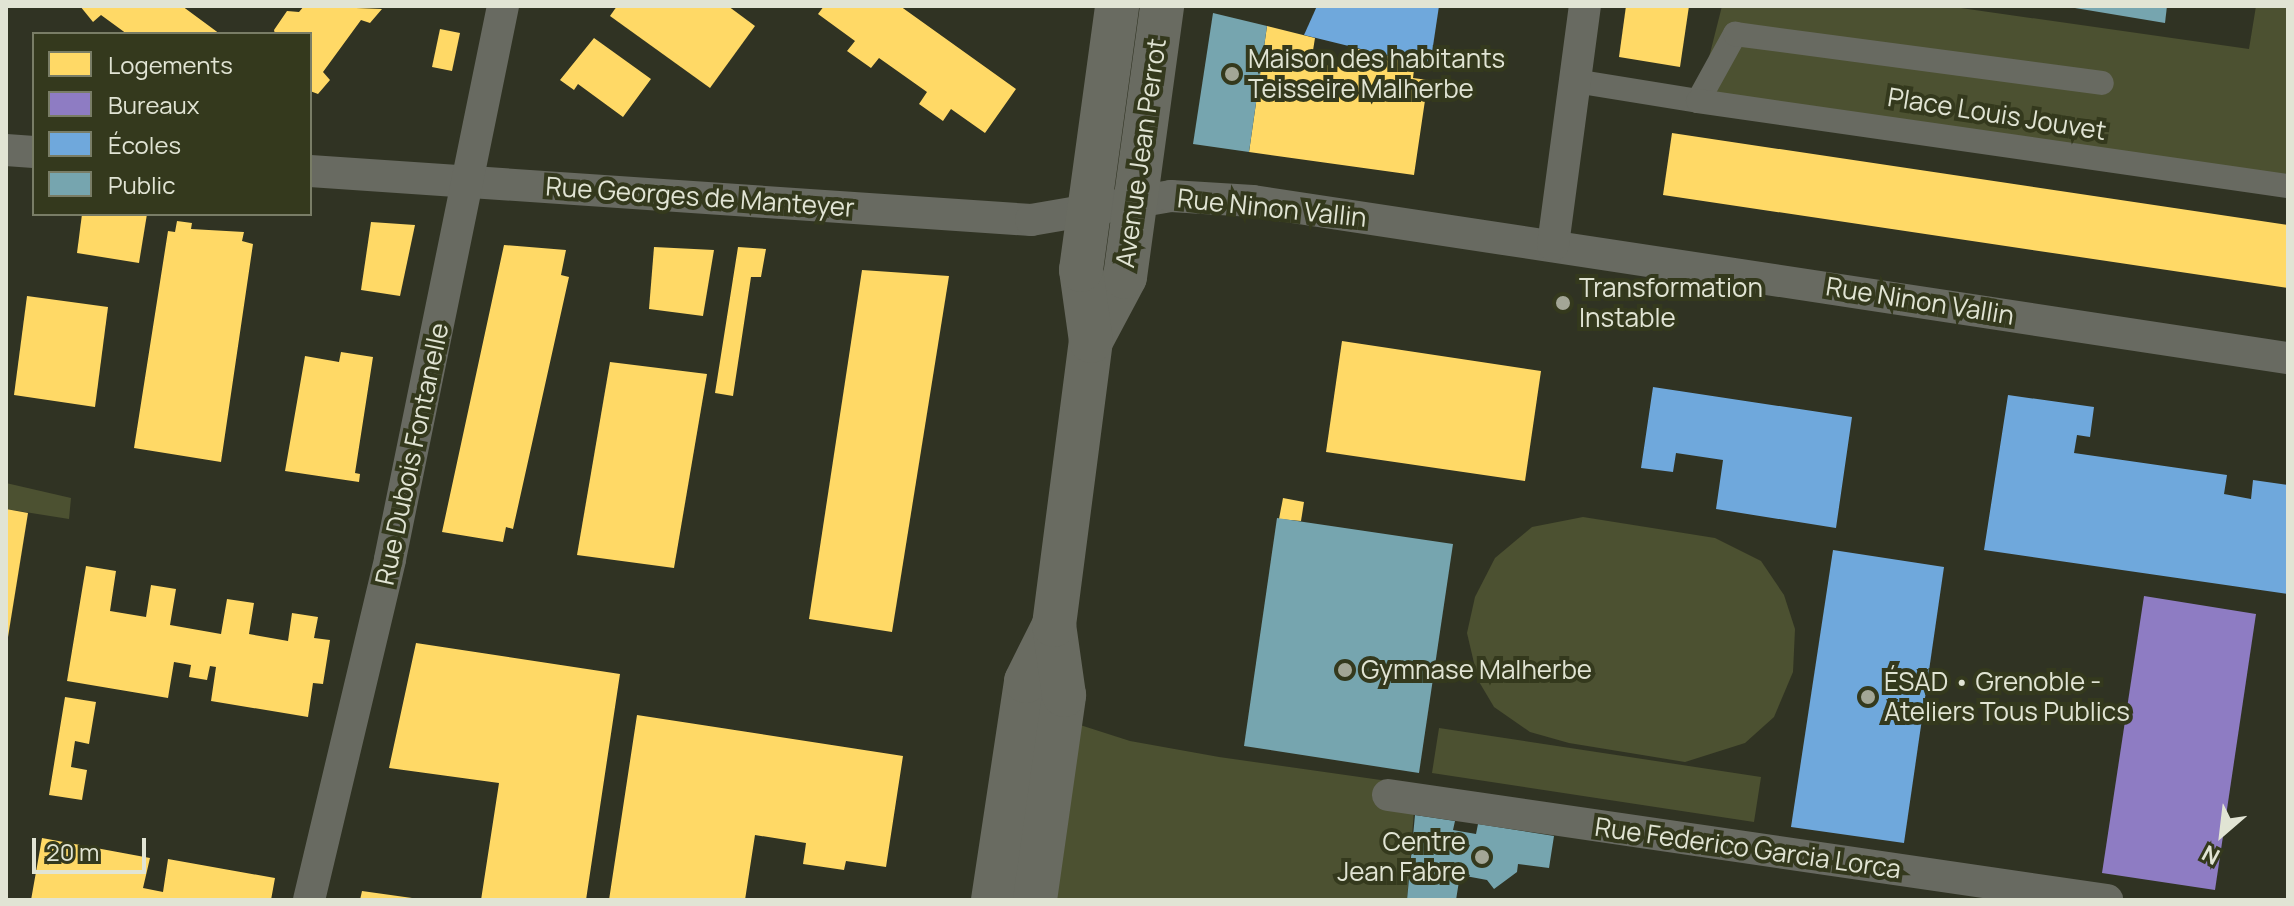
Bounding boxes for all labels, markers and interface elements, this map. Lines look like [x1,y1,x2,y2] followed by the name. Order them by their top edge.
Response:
[32,32,312,216] legend
[1109,36,1173,270] street label: Avenue Jean Perrot
[1248,43,1505,104] place label: Maison des habitants Teisseire Malherbe
[108,48,233,81] text: Logements
[1223,65,1241,83] marker: Maison des habitants Teisseire Malherbe
[1886,81,2108,147] street label: Place Louis Jouvet
[108,88,199,121] text: Bureaux
[108,128,181,161] text: Écoles
[108,168,175,201] text: Public
[545,171,855,223] street label: Rue Georges de Manteyer
[1176,183,1368,233] street label: Rue Ninon Vallin
[1824,271,2016,331] street label: Rue Ninon Vallin
[1579,272,1763,334] place label: Transformation Instable
[1554,294,1572,312] marker: Transformation Instable
[369,320,455,588] street label: Rue Dubois Fontanelle
[1361,654,1592,686] place label: Gymnase Malherbe
[1336,661,1354,679] marker: Gymnase Malherbe
[1884,666,2130,728] place label: ÉSAD • Grenoble - Ateliers Tous Publics
[1859,688,1877,706] marker: ÉSAD • Grenoble - Ateliers Tous Publics
[2182,794,2262,874] north arrow
[1593,811,1903,885] street label: Rue Federico Garcia Lorca
[36,822,150,872] scale bar
[1337,826,1466,888] place label: Centre Jean Fabre
[46,835,99,868] text: 20 m
[2197,838,2225,872] text: N
[1473,848,1491,866] marker: Centre Jean Fabre

